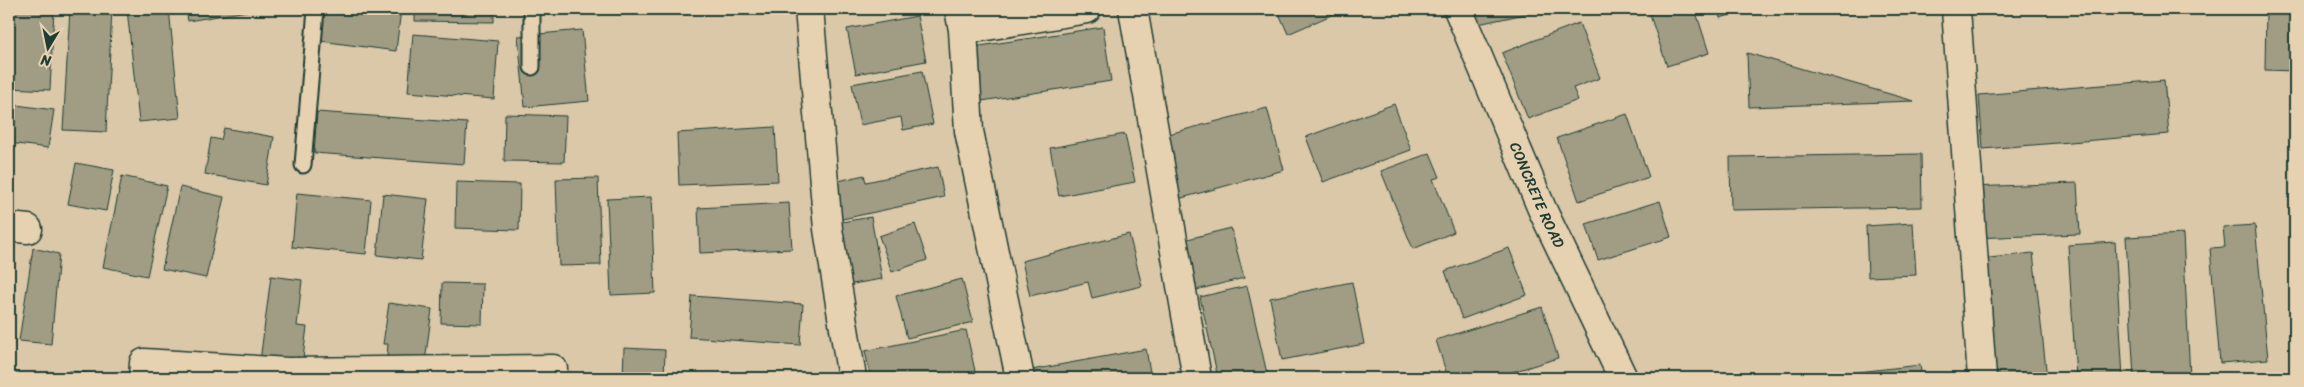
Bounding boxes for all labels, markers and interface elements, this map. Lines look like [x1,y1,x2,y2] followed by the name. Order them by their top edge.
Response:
[22,22,72,72] north arrow
[39,47,54,74] text: N
[1502,138,1572,252] street label: CONCRETE ROAD

